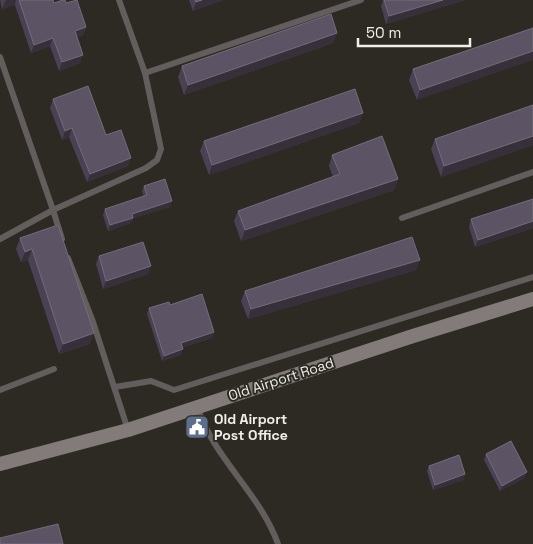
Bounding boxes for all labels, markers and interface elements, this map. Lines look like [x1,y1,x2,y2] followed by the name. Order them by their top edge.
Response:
[358,15,470,47] scale bar
[366,23,401,42] text: 50 m
[226,353,336,405] street label: Old Airport Road
[214,410,288,444] place label: Old Airport Post Office
[184,414,210,440] public building icon: Old Airport Post Office

